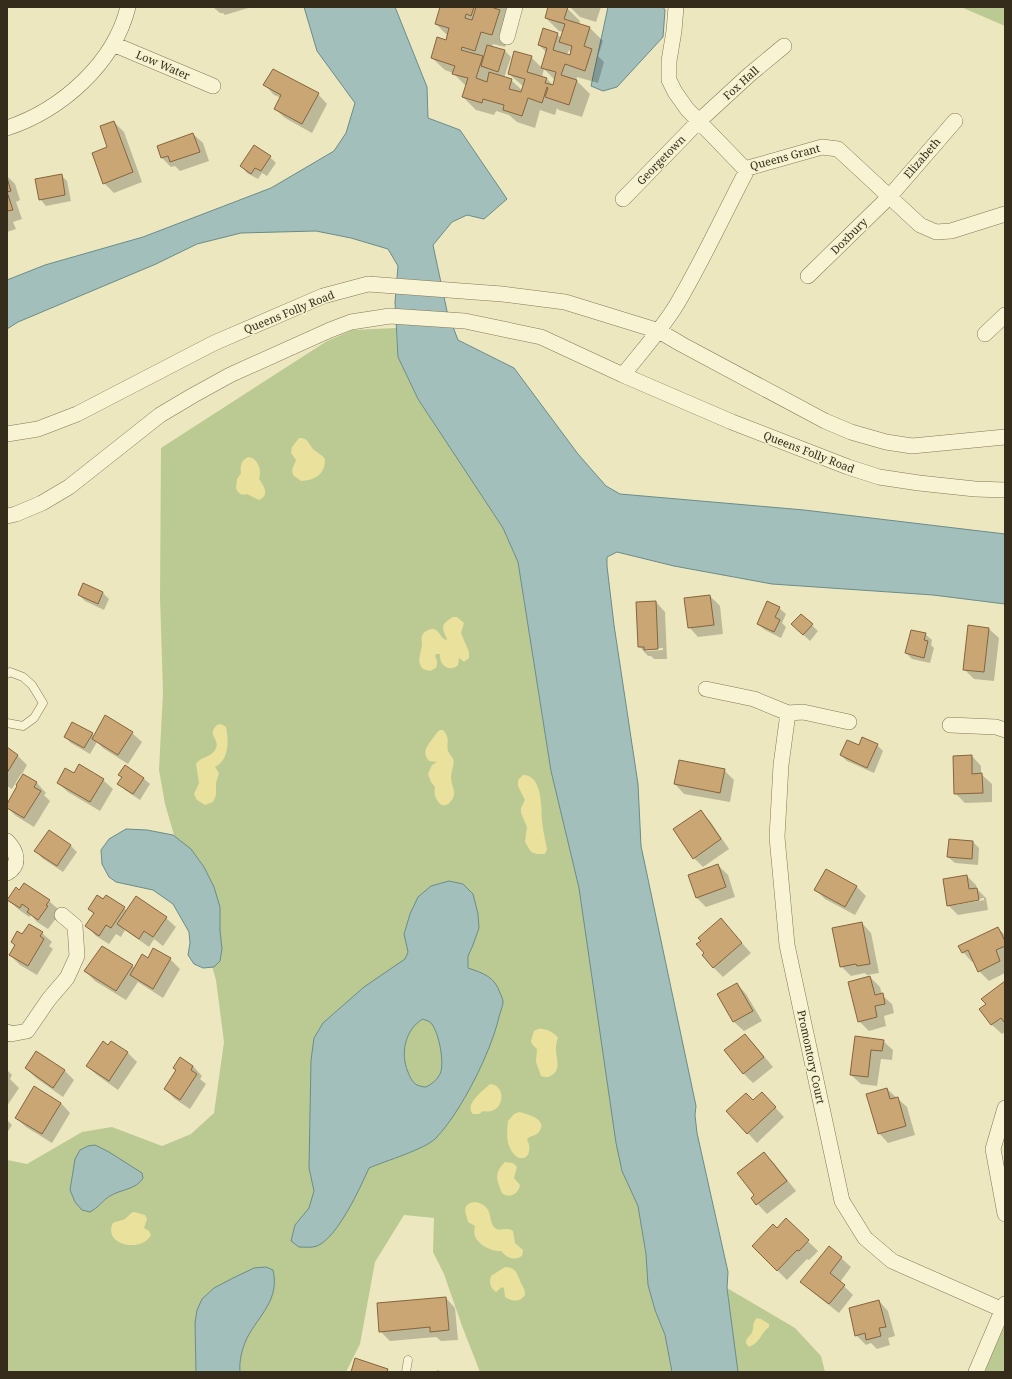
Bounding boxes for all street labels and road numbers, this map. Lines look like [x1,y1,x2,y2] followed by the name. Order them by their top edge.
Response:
[134,46,193,83] street label: Low Water
[720,62,762,103] street label: Fox Hall
[633,131,688,188] street label: Georgetown
[900,134,943,181] street label: Elizabeth
[748,140,822,173] street label: Queens Grant
[827,214,871,257] street label: Doxbury
[241,286,337,337] street label: Queens Folly Road
[761,427,857,476] street label: Queens Folly Road
[794,1009,829,1105] street label: Promontory Court

